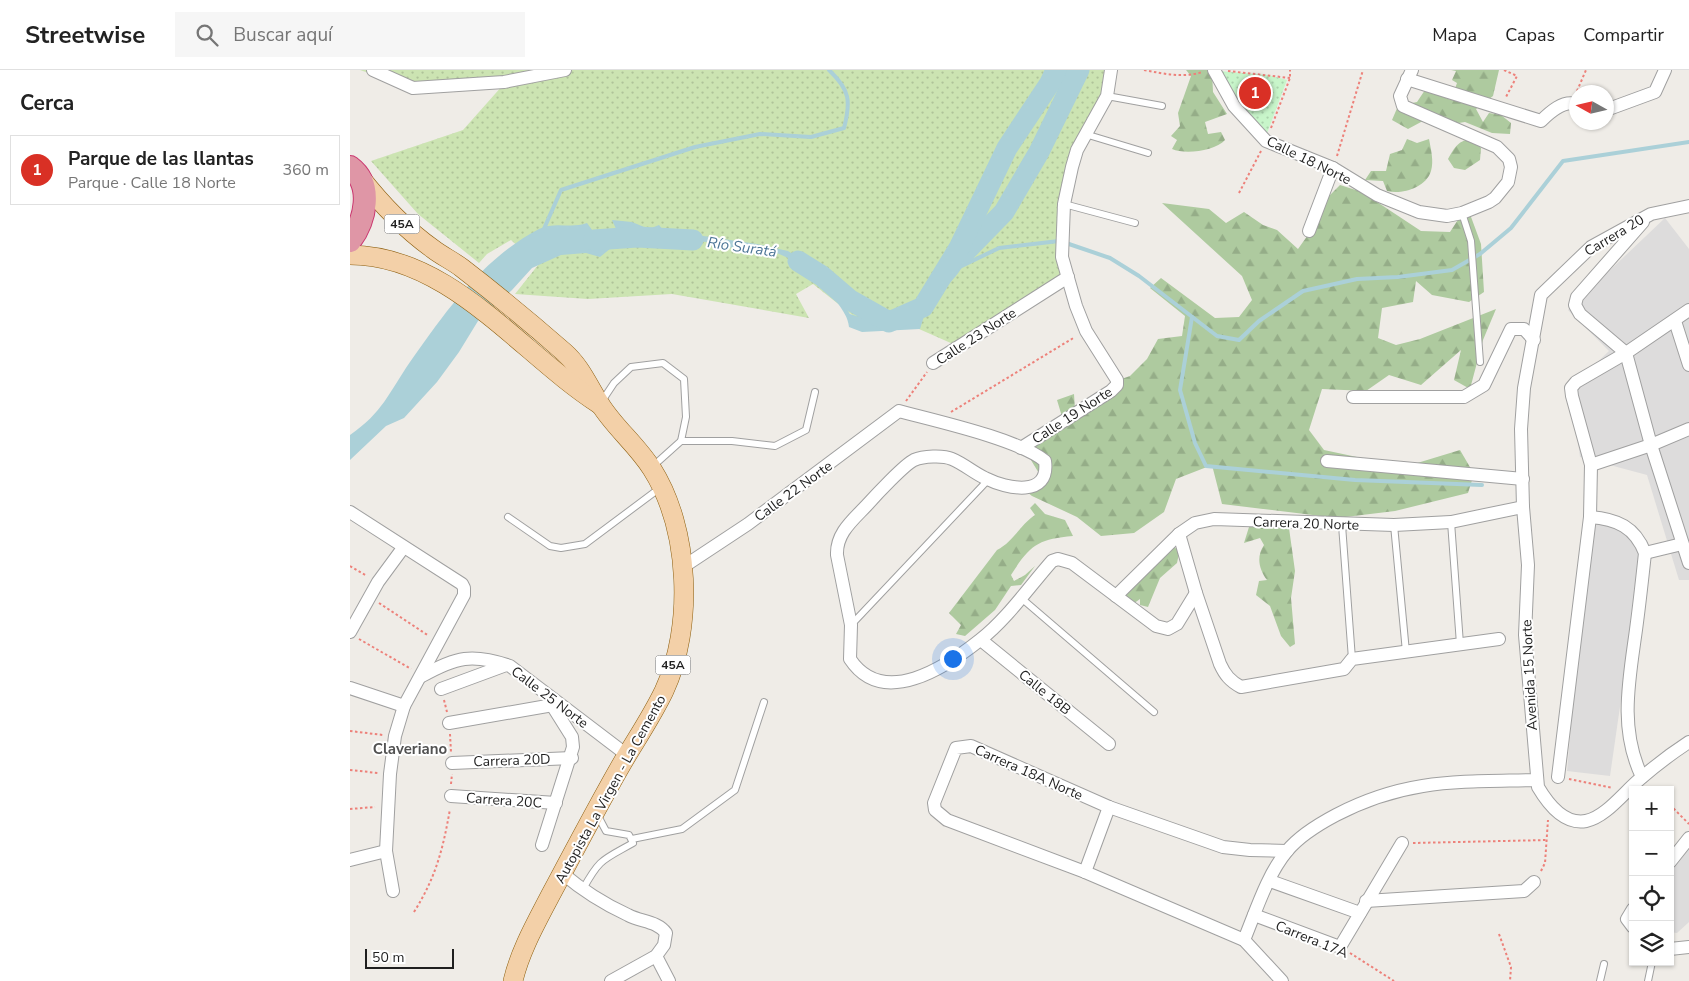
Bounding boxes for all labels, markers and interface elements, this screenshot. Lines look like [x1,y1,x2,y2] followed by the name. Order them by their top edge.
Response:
[175,12,525,57] search box
[25,19,145,51] text: Streetwise
[193,21,221,49] icon: search
[233,22,333,48] text: Buscar aquí
[1432,23,1477,47] text: Mapa
[1505,23,1555,47] text: Capas
[1583,23,1664,47] text: Compartir
[1239,74,1271,112] pin: 1
[1569,85,1614,130] north arrow
[20,89,74,117] text: Cerca
[1263,132,1354,189] street label: Calle 18 Norte
[68,146,254,172] text: Parque de las llantas
[32,159,42,181] text: 1
[282,159,329,181] text: 360 m
[68,172,236,194] text: Parque · Calle 18 Norte
[1581,210,1648,261] street label: Carrera 20
[384,214,420,234] road number: 45A
[706,232,778,262] water label: Río Suratá
[932,303,1020,369] street label: Calle 23 Norte
[1028,382,1116,448] street label: Calle 19 Norte
[750,457,836,526] street label: Calle 22 Norte
[1253,512,1359,535] street label: Carrera 20 Norte
[1517,619,1542,731] street label: Avenida 15 Norte
[940,646,966,672] your location
[656,656,690,674] road number: 45A
[507,662,592,733] street label: Calle 25 Norte
[1015,665,1075,719] street label: Calle 18B
[551,691,670,887] street label: Autopista La Virgen - La Cemento
[373,739,448,759] district label: Claveriano
[972,740,1086,805] street label: Carrera 18A Norte
[473,750,551,771] street label: Carrera 20D
[1629,786,1674,966] map controls
[1629,786,1674,831] button: +
[465,788,543,813] street label: Carrera 20C
[1629,831,1674,876] button: −
[1629,876,1674,921] button: locate
[1273,916,1351,963] street label: Carrera 17A
[1629,921,1674,966] button: layers
[365,946,454,969] scale bar
[372,948,404,967] text: 50 m

